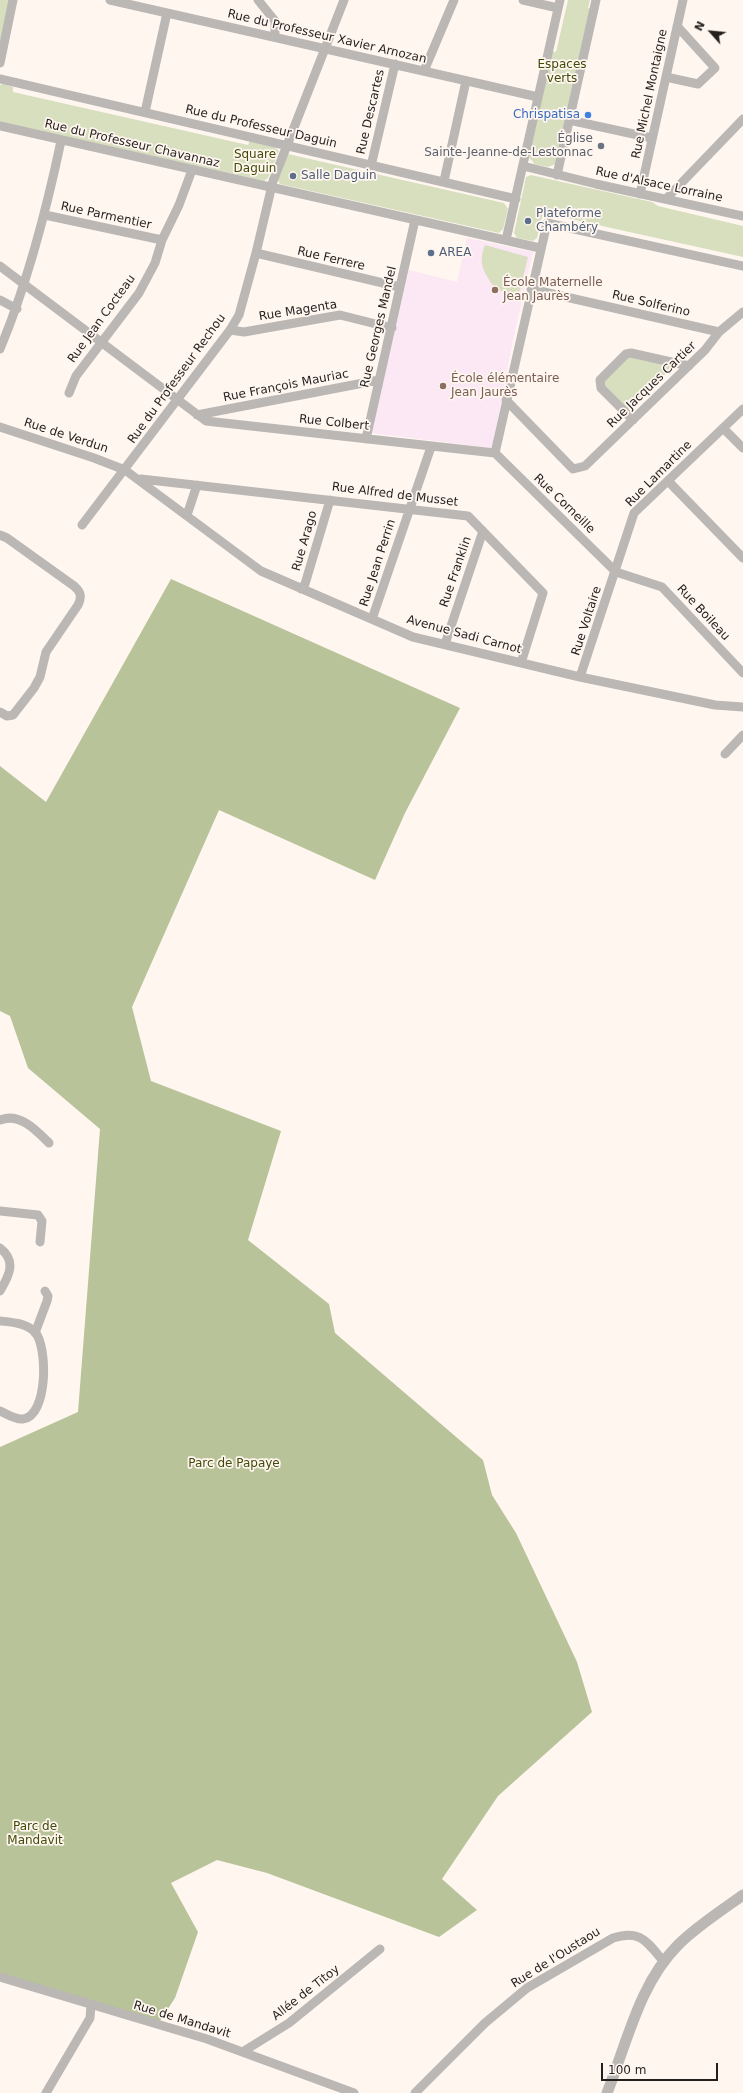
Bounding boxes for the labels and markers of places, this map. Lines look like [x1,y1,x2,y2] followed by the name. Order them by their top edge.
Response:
[513,108,580,122] place label: Chrispatisa
[583,110,593,120] marker: Chrispatisa
[424,132,593,160] place label: Église Sainte-Jeanne-de-Lestonnac
[596,141,606,151] marker: Église Sainte-Jeanne-de-Lestonnac
[301,169,377,183] place label: Salle Daguin
[288,171,298,181] marker: Salle Daguin
[536,207,601,235] place label: Plateforme Chambéry
[523,216,533,226] marker: Plateforme Chambéry
[439,246,471,260] place label: AREA
[426,248,436,258] marker: AREA
[503,276,603,304] place label: École Maternelle Jean Jaurès
[490,285,500,295] marker: École Maternelle Jean Jaurès
[451,372,559,400] place label: École élémentaire Jean Jaurès
[438,381,448,391] marker: École élémentaire Jean Jaurès

